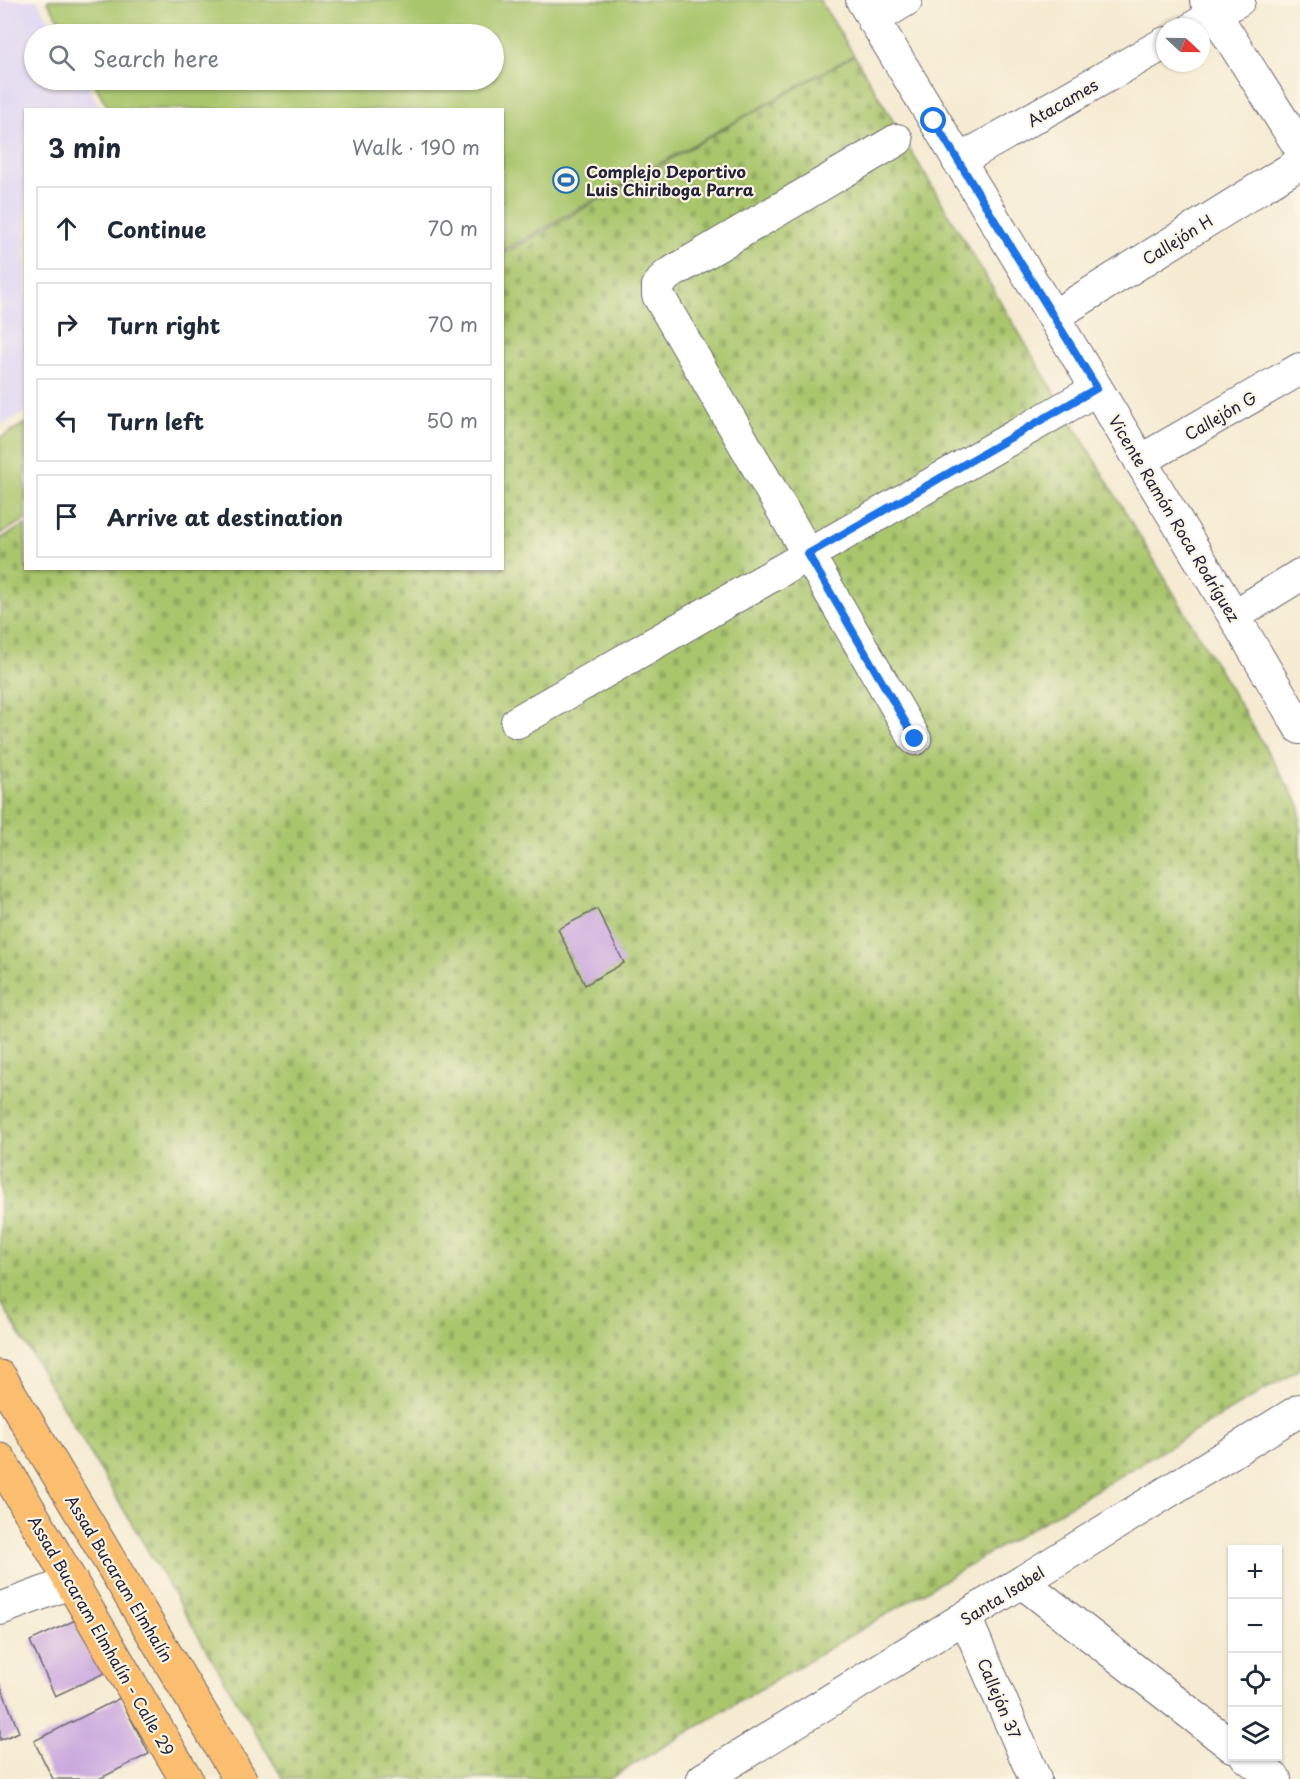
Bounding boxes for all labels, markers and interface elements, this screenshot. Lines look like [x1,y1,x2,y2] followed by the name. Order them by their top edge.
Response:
[1156,18,1210,72] north arrow
[24,24,504,90] search box
[45,41,78,74] icon: search
[93,41,219,74] text: Search here
[1022,72,1102,132] street label: Atacames
[920,107,946,133] route start
[48,128,121,167] text: 3 min
[352,132,480,162] text: Walk · 190 m
[586,159,754,201] place label: Complejo Deportivo Luis Chiriboga Parra
[551,165,581,195] sports icon: Complejo Deportivo Luis Chiriboga Parra
[1137,208,1217,270] street label: Callejón H
[50,212,83,245] icon: ahead
[107,212,206,245] text: Continue
[428,213,478,243] text: 70 m
[50,308,83,341] icon: right
[107,308,220,341] text: Turn right
[428,309,478,339] text: 70 m
[1179,385,1261,445] street label: Callejón G
[50,404,83,437] icon: left
[107,404,204,437] text: Turn left
[426,405,478,435] text: 50 m
[1104,410,1247,626] street label: Vicente Ramón Roca Rodríguez
[50,500,83,533] icon: arrive
[107,500,343,533] text: Arrive at destination
[901,725,927,751] route end
[60,1490,180,1666] street label: Assad Bucaram Elmhalín
[23,1510,181,1760] street label: Assad Bucaram Elmhalín - Calle 29
[1228,1545,1282,1761] map controls
[1228,1545,1282,1599] button: +
[955,1560,1049,1630] street label: Santa Isabel
[1228,1599,1282,1653] button: −
[1228,1653,1282,1707] button: locate
[972,1654,1028,1742] street label: Callejón 37
[1228,1707,1282,1761] button: layers

